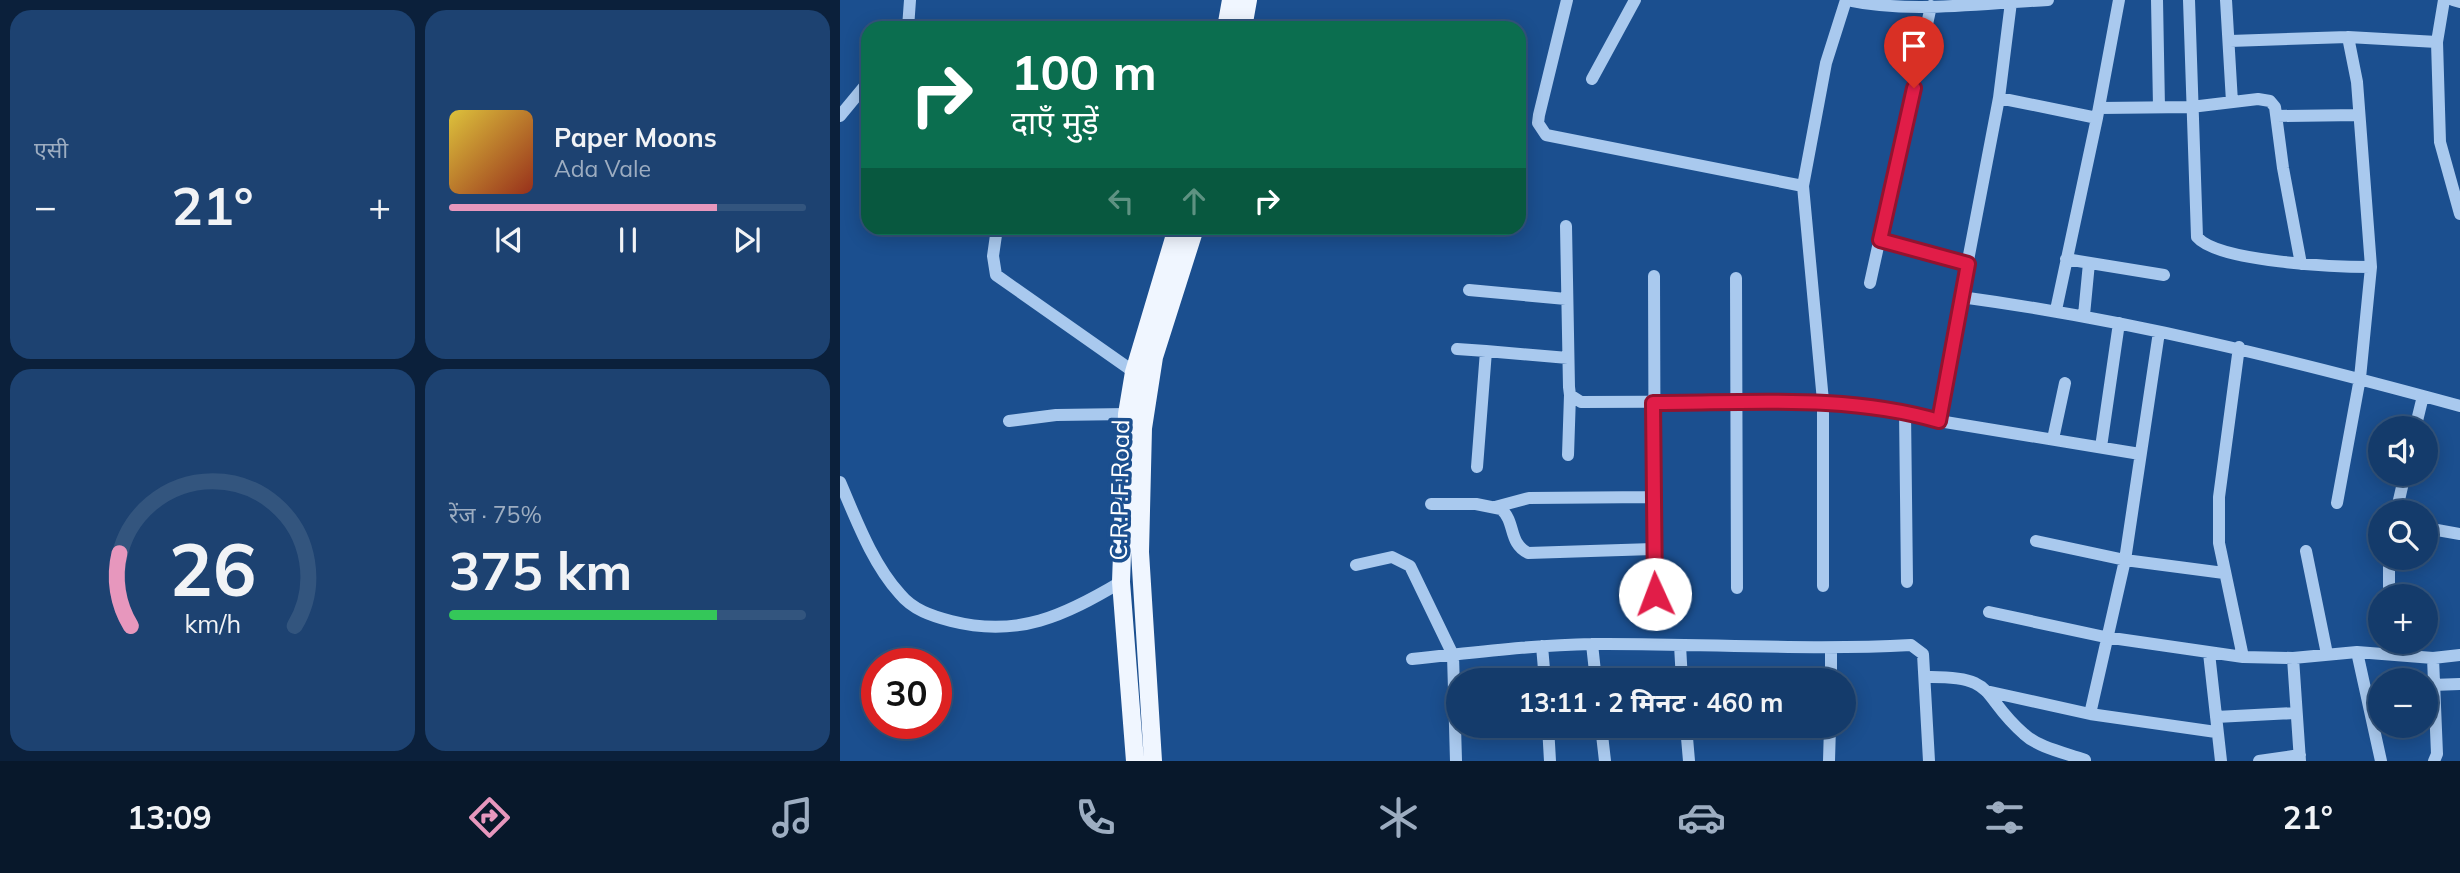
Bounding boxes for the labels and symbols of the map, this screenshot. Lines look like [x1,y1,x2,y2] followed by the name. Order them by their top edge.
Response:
[1884,16,1944,88] pin
[1103,419,1135,561] street label: C.R.P.F.Road
[1618,557,1692,631] position arrow
[861,648,952,739] speed limit sign: 30

